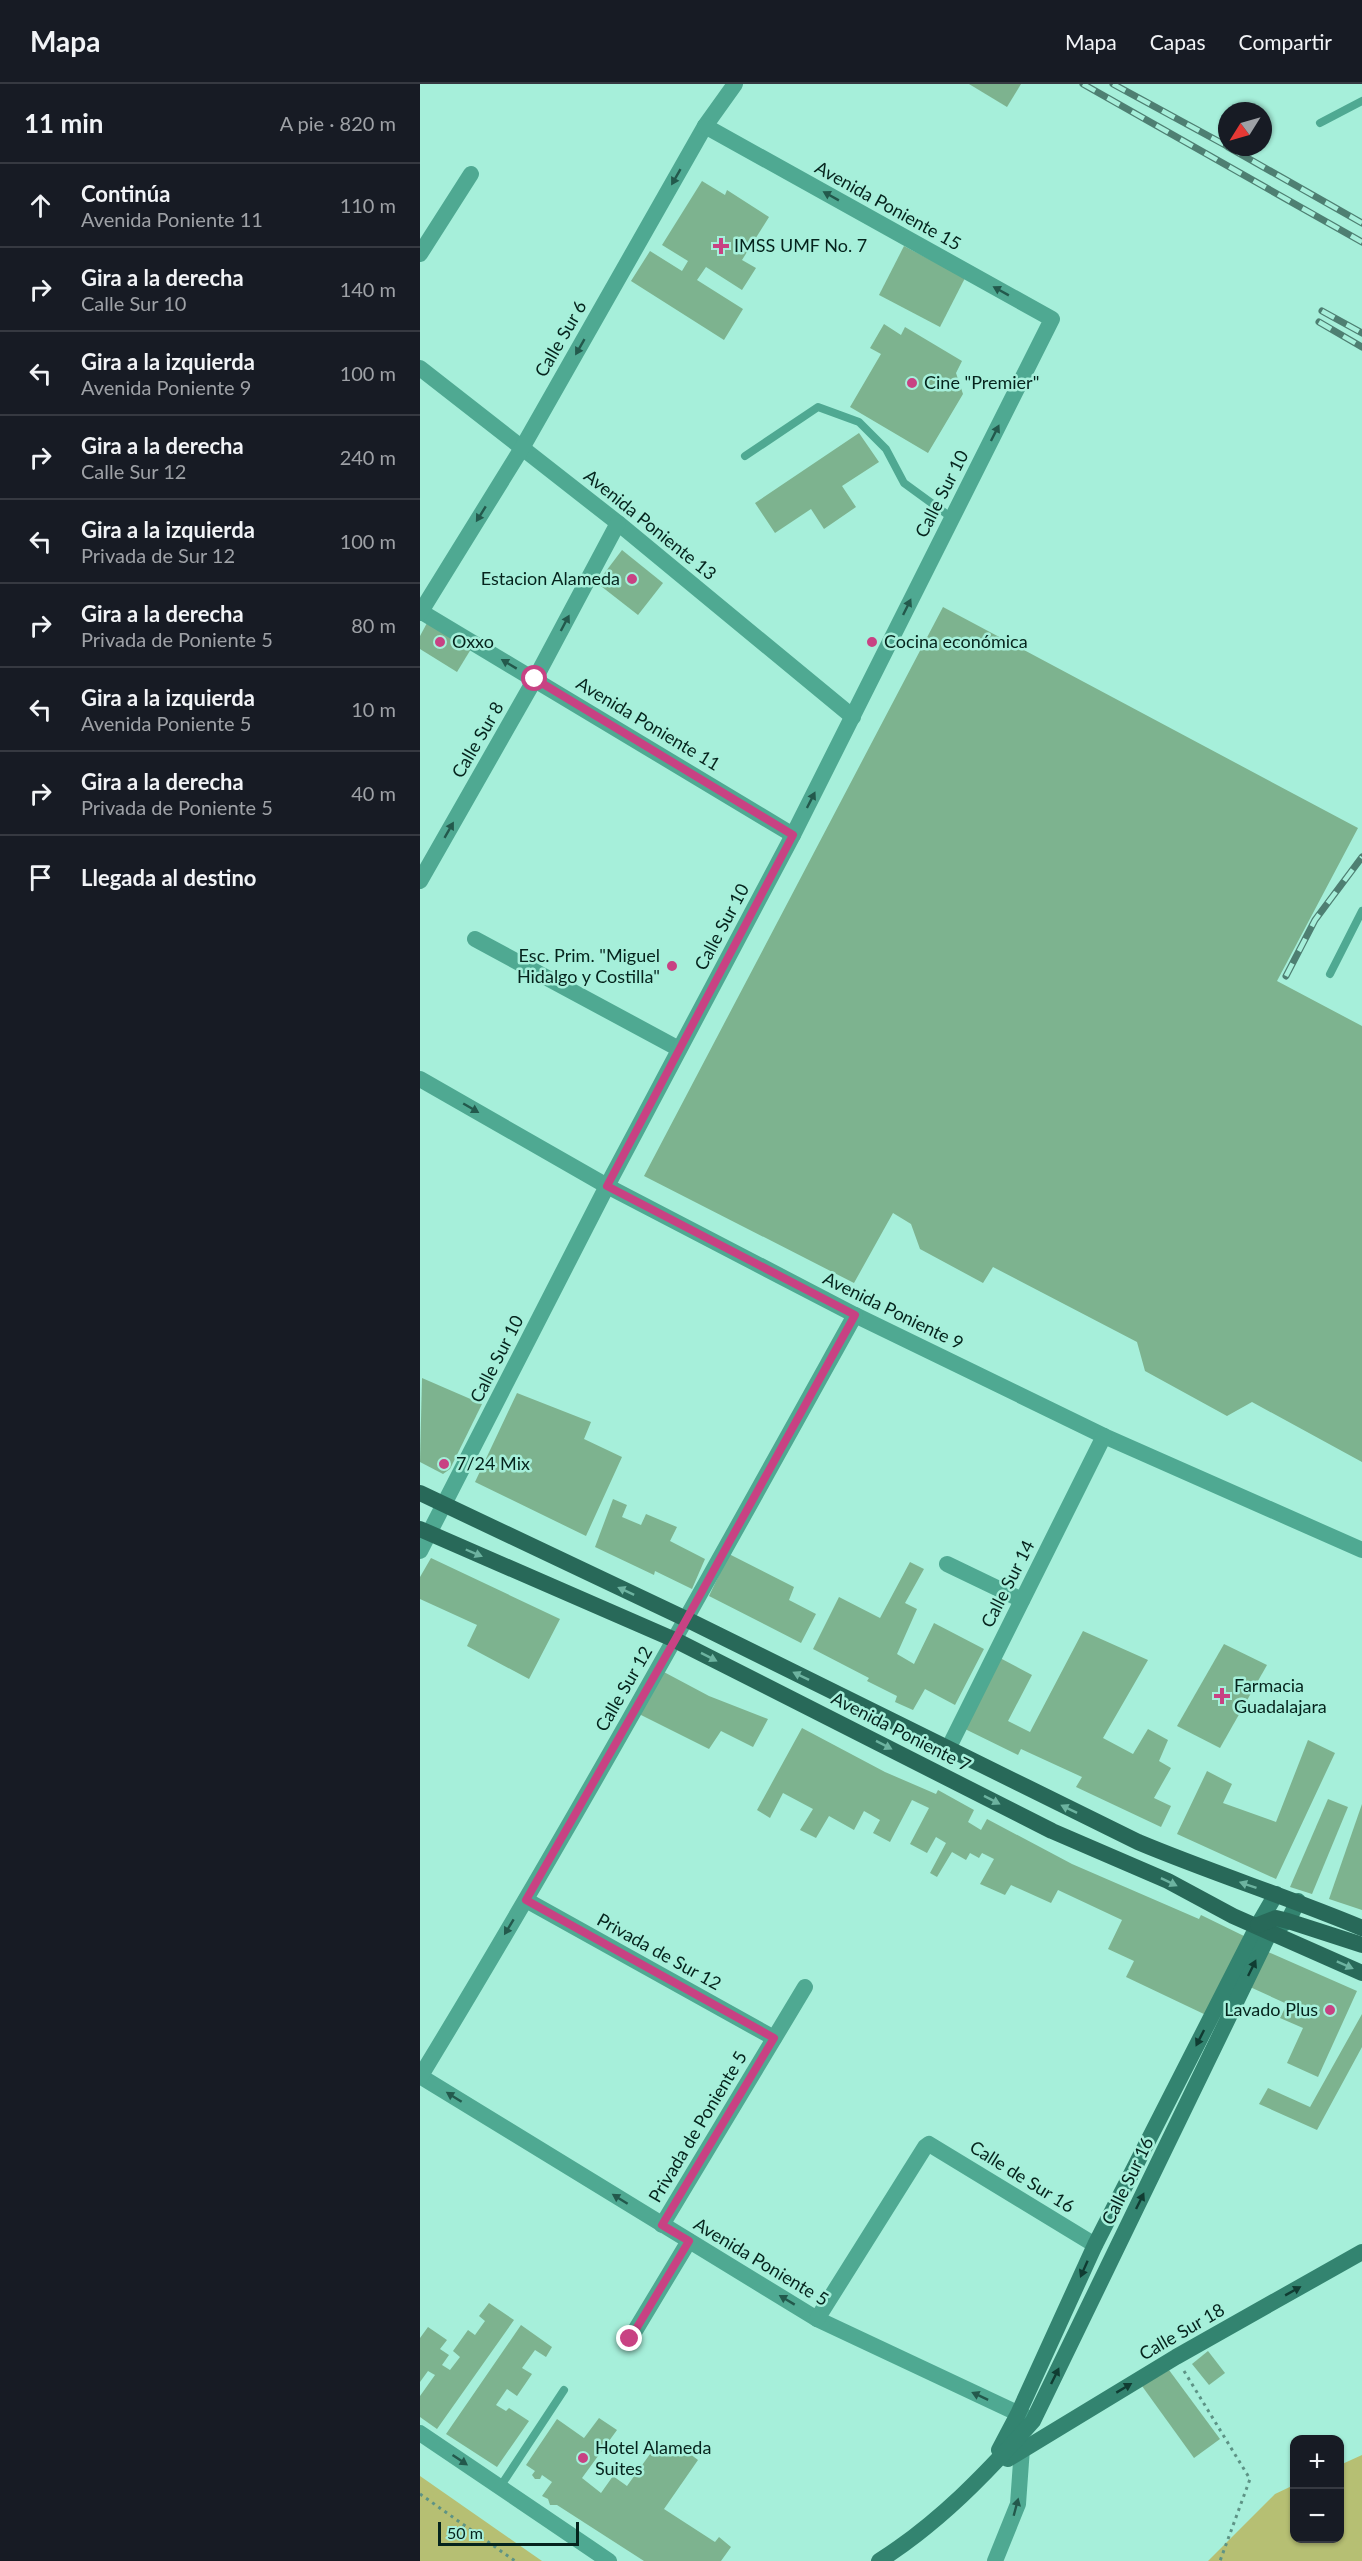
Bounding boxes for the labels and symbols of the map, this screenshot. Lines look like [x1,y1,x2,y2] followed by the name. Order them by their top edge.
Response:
[1218,102,1272,156] north arrow
[812,156,965,254] street label: Avenida Poniente 15
[671,169,682,185] one-way arrow
[822,191,839,201] one-way arrow
[734,234,867,256] place label: IMSS UMF No. 7
[712,237,730,255] marker: IMSS UMF No. 7
[992,286,1009,296] one-way arrow
[530,296,591,381] street label: Calle Sur 6
[575,338,585,355] one-way arrow
[924,371,1039,393] place label: Cine "Premier"
[905,376,919,390] marker: Cine "Premier"
[990,424,1000,441] one-way arrow
[910,446,972,541] street label: Calle Sur 10
[580,464,721,584] street label: Avenida Poniente 13
[475,506,486,523] one-way arrow
[481,567,620,589] place label: Estacion Alameda
[625,572,639,586] marker: Estacion Alameda
[903,598,912,615] one-way arrow
[560,614,570,631] one-way arrow
[452,630,494,652] place label: Oxxo
[884,630,1028,652] place label: Cocina económica
[433,635,447,649] marker: Oxxo
[865,635,879,649] marker: Cocina económica
[500,659,517,669] one-way arrow
[521,665,547,691] route start
[573,672,724,775] street label: Avenida Poniente 11
[447,697,508,782] street label: Calle Sur 8
[806,791,816,808] one-way arrow
[444,821,454,838] one-way arrow
[689,879,753,974] street label: Calle Sur 10
[517,944,660,987] place label: Esc. Prim. "Miguel Hidalgo y Costilla"
[665,959,679,973] marker: Esc. Prim. "Miguel Hidalgo y Costilla"
[463,1103,479,1114] one-way arrow
[820,1267,967,1354] street label: Avenida Poniente 9
[465,1311,527,1406] street label: Calle Sur 10
[456,1452,530,1474] place label: 7/24 Mix
[437,1457,451,1471] marker: 7/24 Mix
[976,1536,1038,1631] street label: Calle Sur 14
[465,1548,483,1558] one-way arrow
[618,1586,635,1595] one-way arrow
[590,1642,656,1735] street label: Calle Sur 12
[701,1652,718,1662] one-way arrow
[793,1672,810,1681] one-way arrow
[1234,1674,1327,1717] place label: Farmacia Guadalajara
[828,1687,975,1776] street label: Avenida Poniente 7
[1215,1689,1229,1703] marker: Farmacia Guadalajara
[875,1740,892,1750] one-way arrow
[984,1795,1001,1805] one-way arrow
[1060,1805,1077,1814] one-way arrow
[1160,1877,1178,1887] one-way arrow
[1239,1879,1257,1889] one-way arrow
[594,1908,725,1994] street label: Privada de Sur 12
[504,1919,515,1935] one-way arrow
[1247,1960,1256,1977] one-way arrow
[1337,1960,1355,1970] one-way arrow
[1224,1998,1318,2020] place label: Lavado Plus
[1323,2003,1337,2017] marker: Lavado Plus
[1195,2030,1205,2047] one-way arrow
[643,2047,751,2206] street label: Privada de Poniente 5
[446,2091,462,2102] one-way arrow
[1096,2133,1158,2228] street label: Calle Sur 16
[966,2135,1079,2217] street label: Calle de Sur 16
[1135,2192,1144,2209] one-way arrow
[612,2194,628,2205] one-way arrow
[690,2212,833,2310] street label: Avenida Poniente 5
[1079,2260,1089,2278] one-way arrow
[1285,2286,1302,2296] one-way arrow
[779,2295,795,2306] one-way arrow
[1135,2298,1228,2364] street label: Calle Sur 18
[616,2325,642,2351] route end
[1050,2368,1059,2385] one-way arrow
[1116,2383,1133,2393] one-way arrow
[972,2392,989,2401] one-way arrow
[595,2436,711,2479] place label: Hotel Alameda Suites
[576,2451,590,2465] marker: Hotel Alameda Suites
[452,2454,468,2465] one-way arrow
[1011,2498,1021,2516] one-way arrow
[438,2519,579,2546] scale bar

